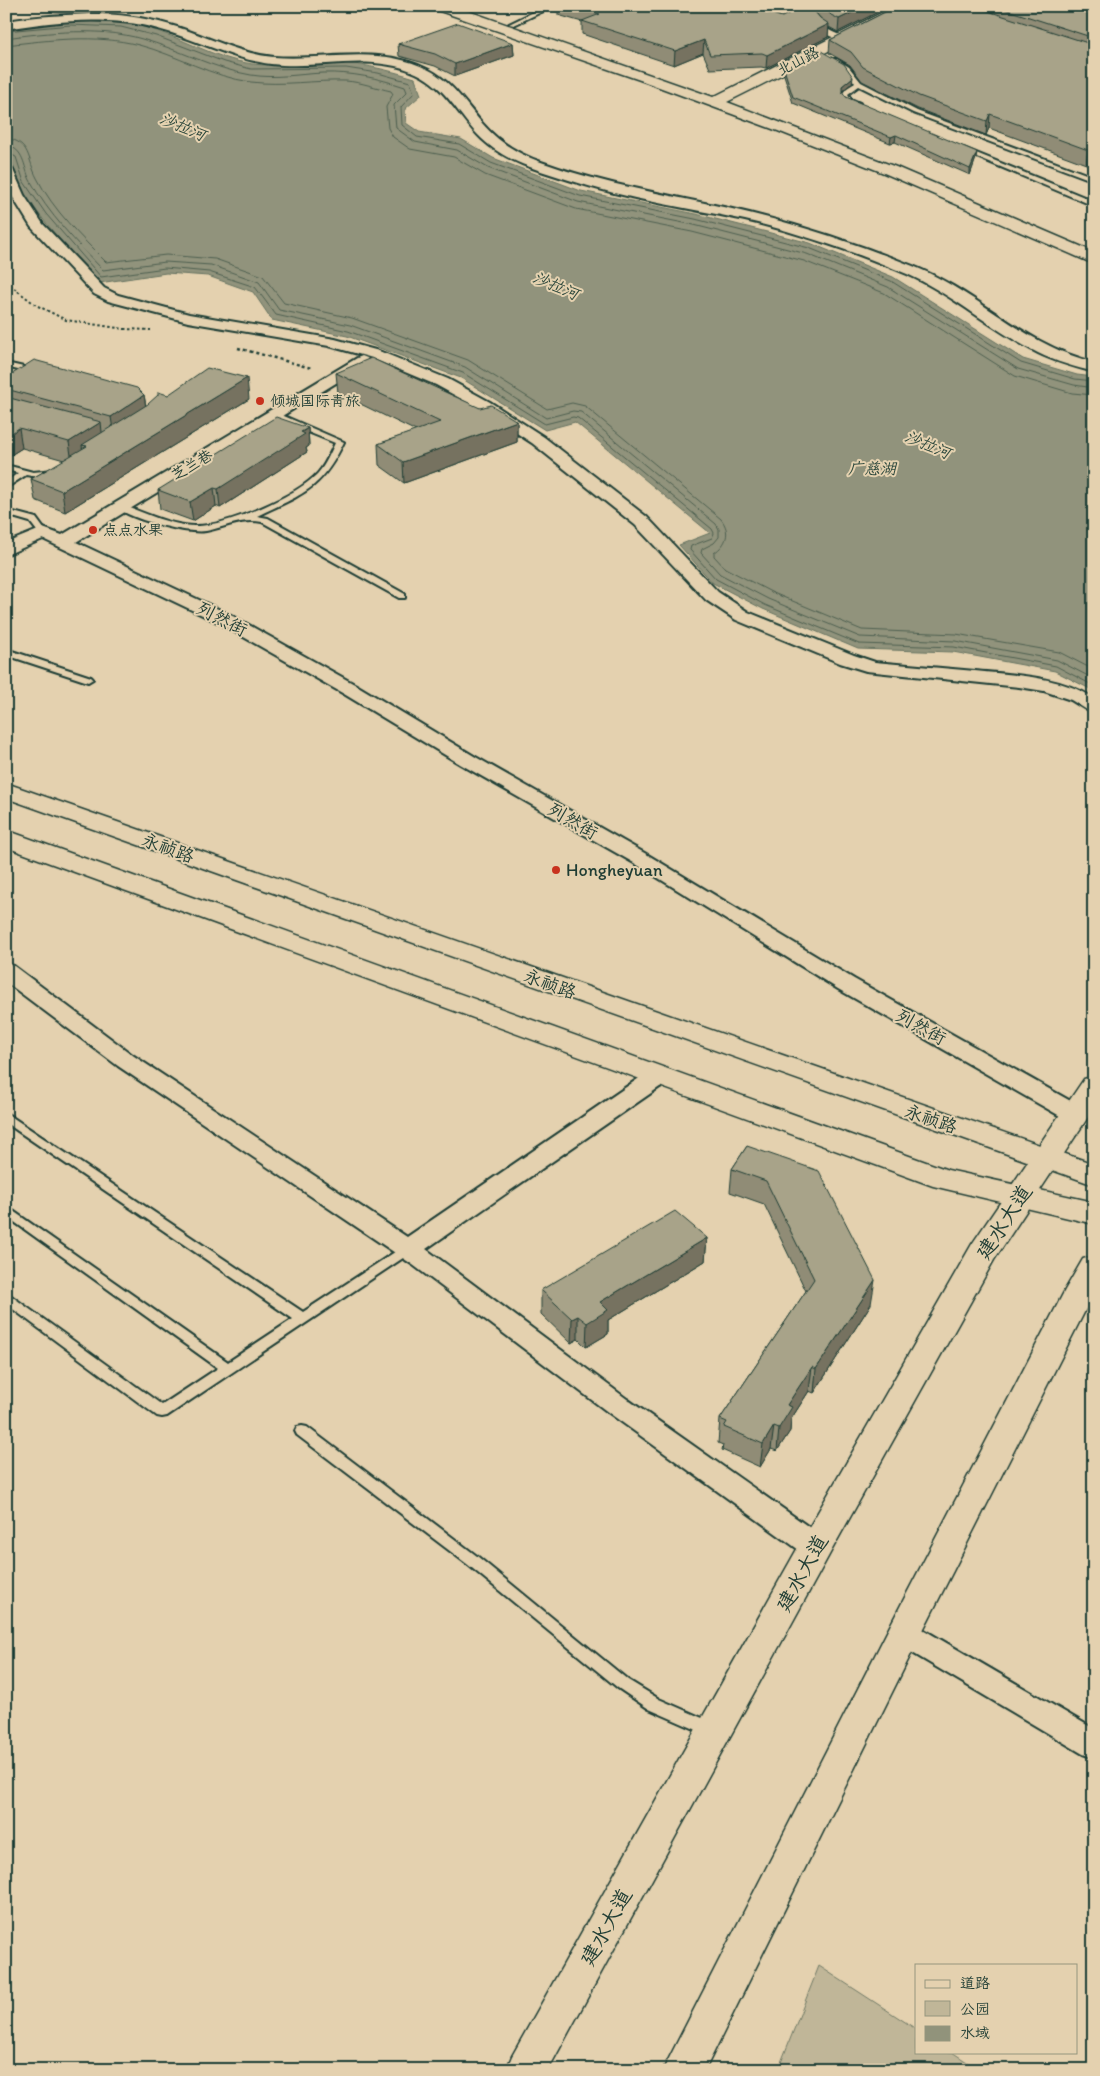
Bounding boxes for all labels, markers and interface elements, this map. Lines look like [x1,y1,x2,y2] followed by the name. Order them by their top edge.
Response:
[774,43,822,79] street label: 北山路
[157,108,211,146] water label: 沙拉河
[530,267,584,305] water label: 沙拉河
[270,392,360,410] place label: 倾城国际青旅
[254,395,266,407] marker: 倾城国际青旅
[902,426,956,464] water label: 沙拉河
[168,446,216,484] street label: 芝兰巷
[848,459,898,478] water label: 广慈湖
[103,521,163,539] place label: 点点水果
[87,524,99,536] marker: 点点水果
[193,597,251,641] street label: 列然街
[544,798,602,844] street label: 列然街
[139,828,197,868] street label: 永祯路
[566,859,663,881] place label: Hongheyuan
[550,864,562,876] marker: Hongheyuan
[521,964,579,1004] street label: 永祯路
[892,1004,950,1050] street label: 列然街
[902,1100,960,1138] street label: 永祯路
[970,1180,1037,1264] street label: 建水大道
[770,1530,833,1616] street label: 建水大道
[574,1884,637,1970] street label: 建水大道
[915,1964,1078,2054] legend
[960,1974,990,1992] text: 道路
[960,2000,990,2018] text: 公园
[960,2024,990,2042] text: 水域

